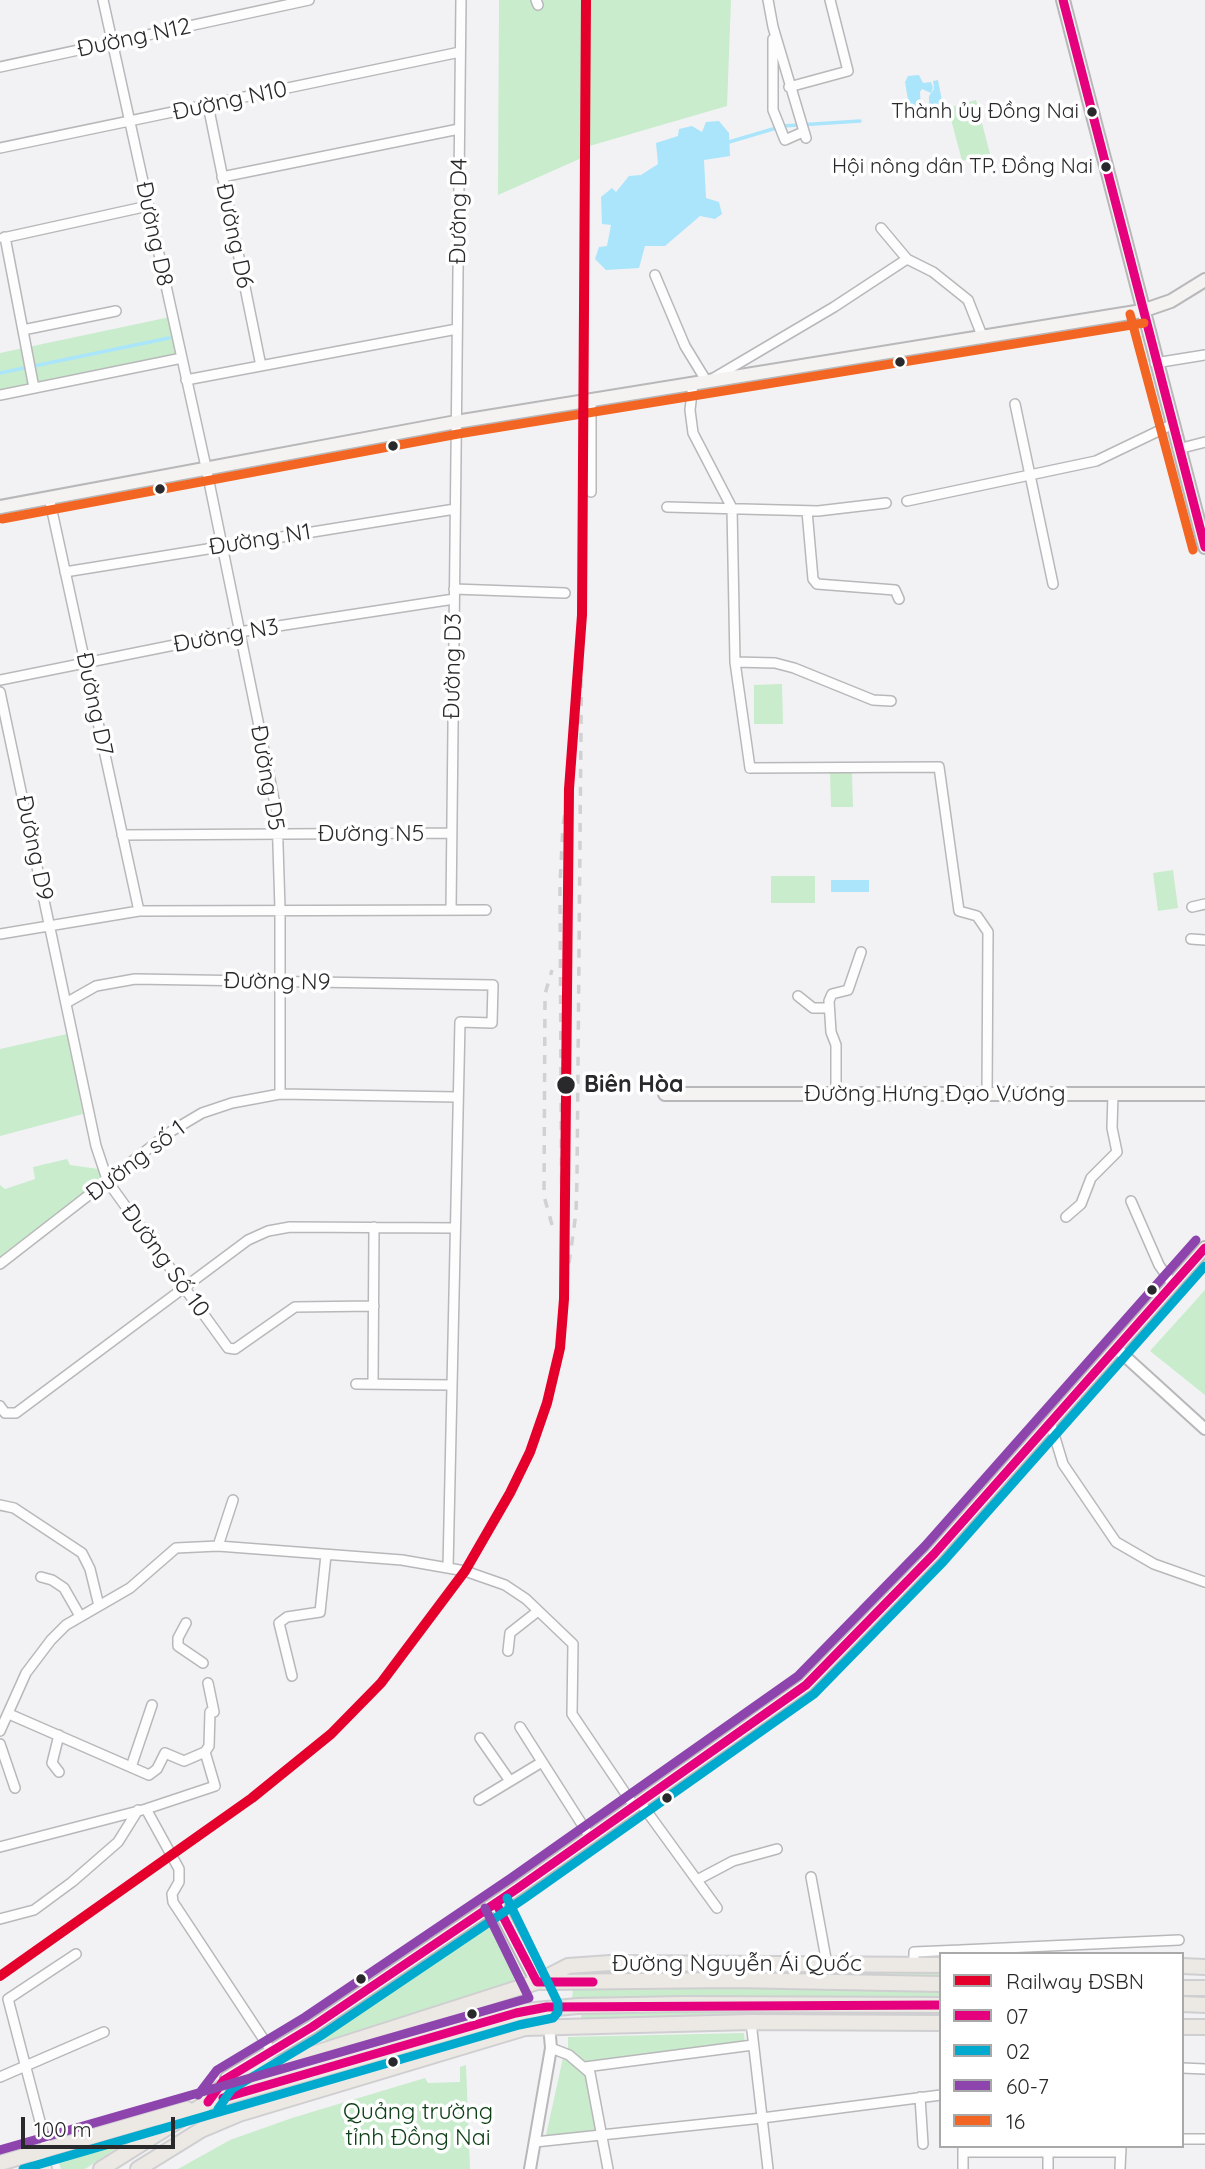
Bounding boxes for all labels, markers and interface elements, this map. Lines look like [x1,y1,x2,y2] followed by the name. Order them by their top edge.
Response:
[75,13,193,63] street label: Đường N12
[170,75,290,127] street label: Đường N10
[891,99,1079,125] place label: Thành ủy Đồng Nai
[1085,105,1099,119] marker: Thành ủy Đồng Nai
[832,154,1093,180] place label: Hội nông dân TP. Đồng Nai
[444,158,474,264] street label: Đường D4
[1099,160,1113,174] marker: Hội nông dân TP. Đồng Nai
[129,179,179,289] street label: Đường D8
[209,181,259,291] street label: Đường D6
[893,355,907,369] unlabelled marker
[386,439,400,453] unlabelled marker
[153,482,167,496] unlabelled marker
[207,518,313,562] street label: Đường N1
[171,613,281,659] street label: Đường N3
[438,613,468,719] street label: Đường D3
[70,650,118,758] street label: Đường D7
[244,723,290,833] street label: Đường D5
[9,793,59,903] street label: Đường D9
[318,820,424,848] street label: Đường N5
[223,967,331,997] street label: Đường N9
[584,1071,684,1099] place label: Biên Hòa
[555,1074,577,1096] marker: Biên Hòa
[804,1080,1066,1108] street label: Đường Hưng Đạo Vương
[81,1115,191,1207] street label: Đường số 1
[115,1199,215,1323] street label: Đường Số 10
[1145,1283,1159,1297] unlabelled marker
[660,1791,674,1805] unlabelled marker
[612,1950,862,1978] street label: Đường Nguyễn Ái Quốc
[939,1952,1184,2148] legend
[1006,1968,1144,1994] text: Railway ĐSBN
[354,1972,368,1986] unlabelled marker
[1006,2003,1028,2029] text: 07
[465,2007,479,2021] unlabelled marker
[1006,2038,1030,2064] text: 02
[386,2055,400,2069] unlabelled marker
[1006,2073,1049,2099] text: 60-7
[343,2098,493,2152] park label: Quảng trường tỉnh Đồng Nai
[24,2102,178,2146] scale bar
[1006,2108,1025,2134] text: 16
[34,2116,92,2142] text: 100 m

